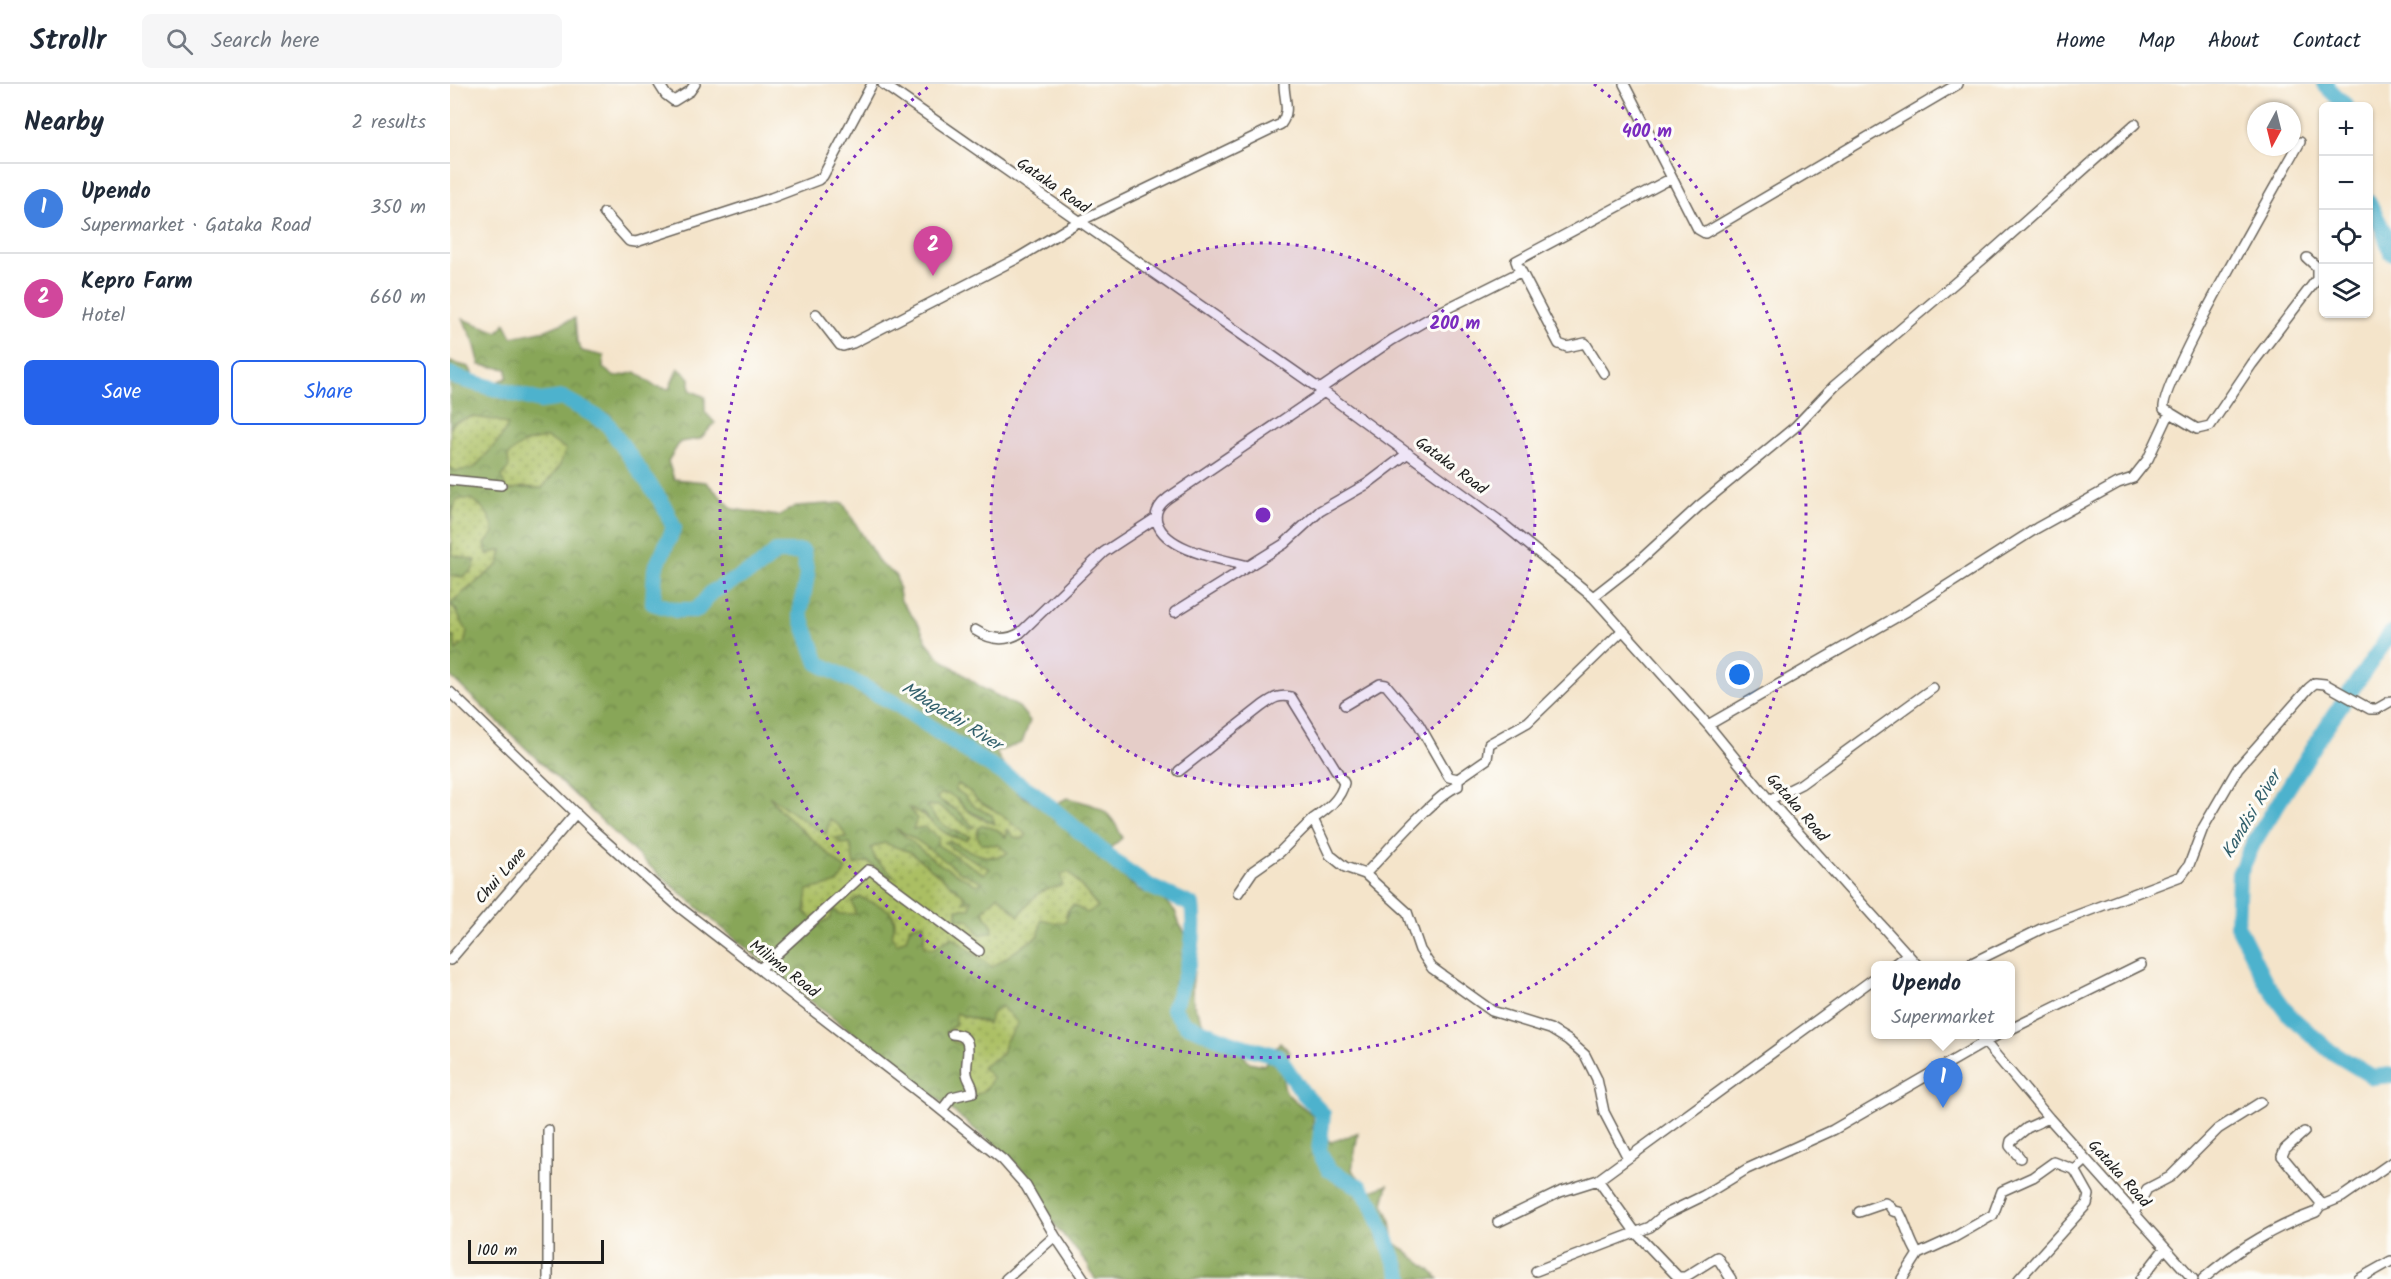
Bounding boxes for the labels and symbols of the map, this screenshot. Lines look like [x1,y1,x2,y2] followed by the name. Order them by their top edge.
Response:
[2247,102,2301,156] north arrow
[1622,118,1672,147] text: 400 m
[1011,152,1096,221] street label: Gataka Road
[914,226,952,276] pin: 2
[1430,310,1481,339] text: 200 m
[1410,431,1493,502] street label: Gataka Road
[1253,505,1273,525] centre of rings
[1725,660,1754,689] your location
[895,675,1010,762] water label: Mbagathi River
[2214,762,2292,864] water label: Kandisi River
[1760,768,1835,849] street label: Gataka Road
[469,842,533,910] street label: Chui Lane
[744,934,825,1005] street label: Milima Road
[1924,1058,1962,1108] pin: 1
[2081,1134,2157,1215] street label: Gataka Road
[468,1237,604,1264] scale bar

